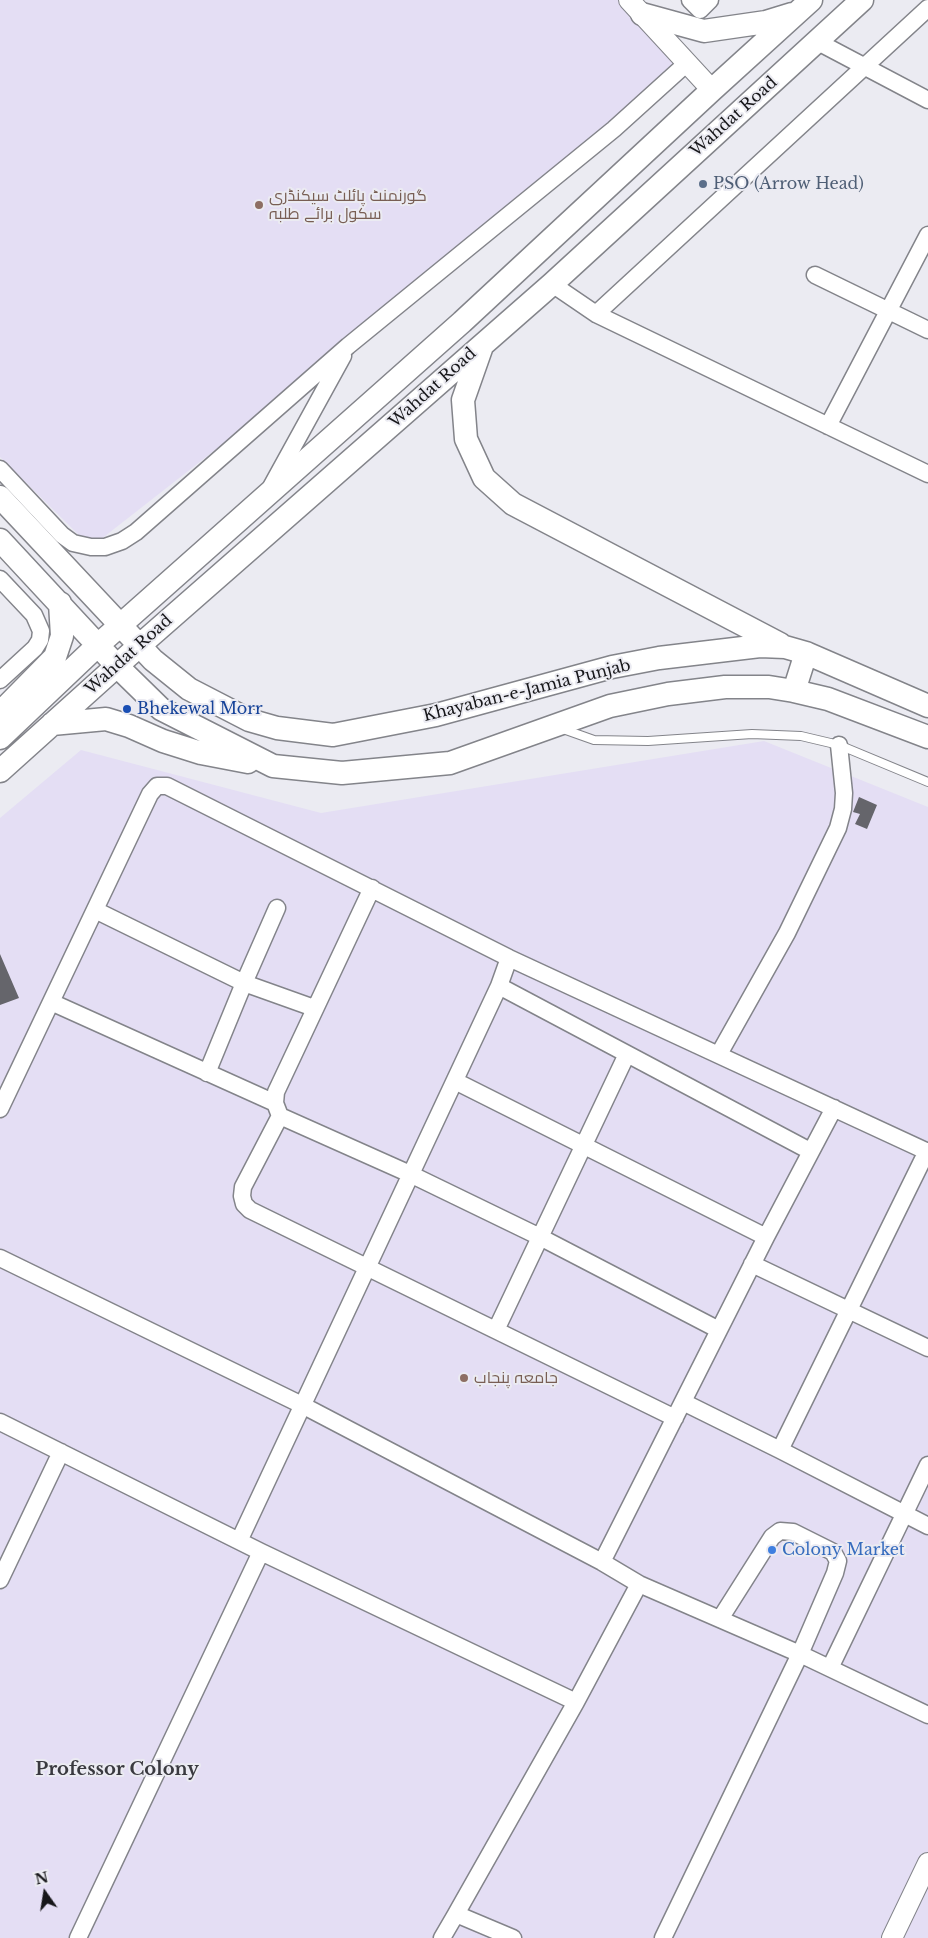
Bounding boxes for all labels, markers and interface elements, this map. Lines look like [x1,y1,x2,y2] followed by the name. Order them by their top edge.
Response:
[687,73,781,161] street label: Wahdat Road
[713,174,864,194] place label: PSO (Arrow Head)
[697,178,709,190] marker: PSO (Arrow Head)
[269,186,427,224] place label: گورنمنٹ پائلٹ سیکنڈری سکول برائے طلبہ
[253,199,265,211] marker: گورنمنٹ پائلٹ سیکنڈری سکول برائے طلبہ
[386,344,480,432] street label: Wahdat Road
[82,611,176,699] street label: Wahdat Road
[421,656,633,726] street label: Khayaban-e-Jamia Punjab
[137,699,263,719] place label: Bhekewal Morr
[121,703,133,715] marker: Bhekewal Morr
[474,1368,558,1388] place label: جامعہ پنجاب
[458,1372,470,1384] marker: جامعہ پنجاب
[782,1540,905,1560] place label: Colony Market
[766,1544,778,1556] marker: Colony Market
[35,1759,199,1781] district label: Professor Colony
[20,1868,70,1918] north arrow
[33,1868,50,1889] text: N

